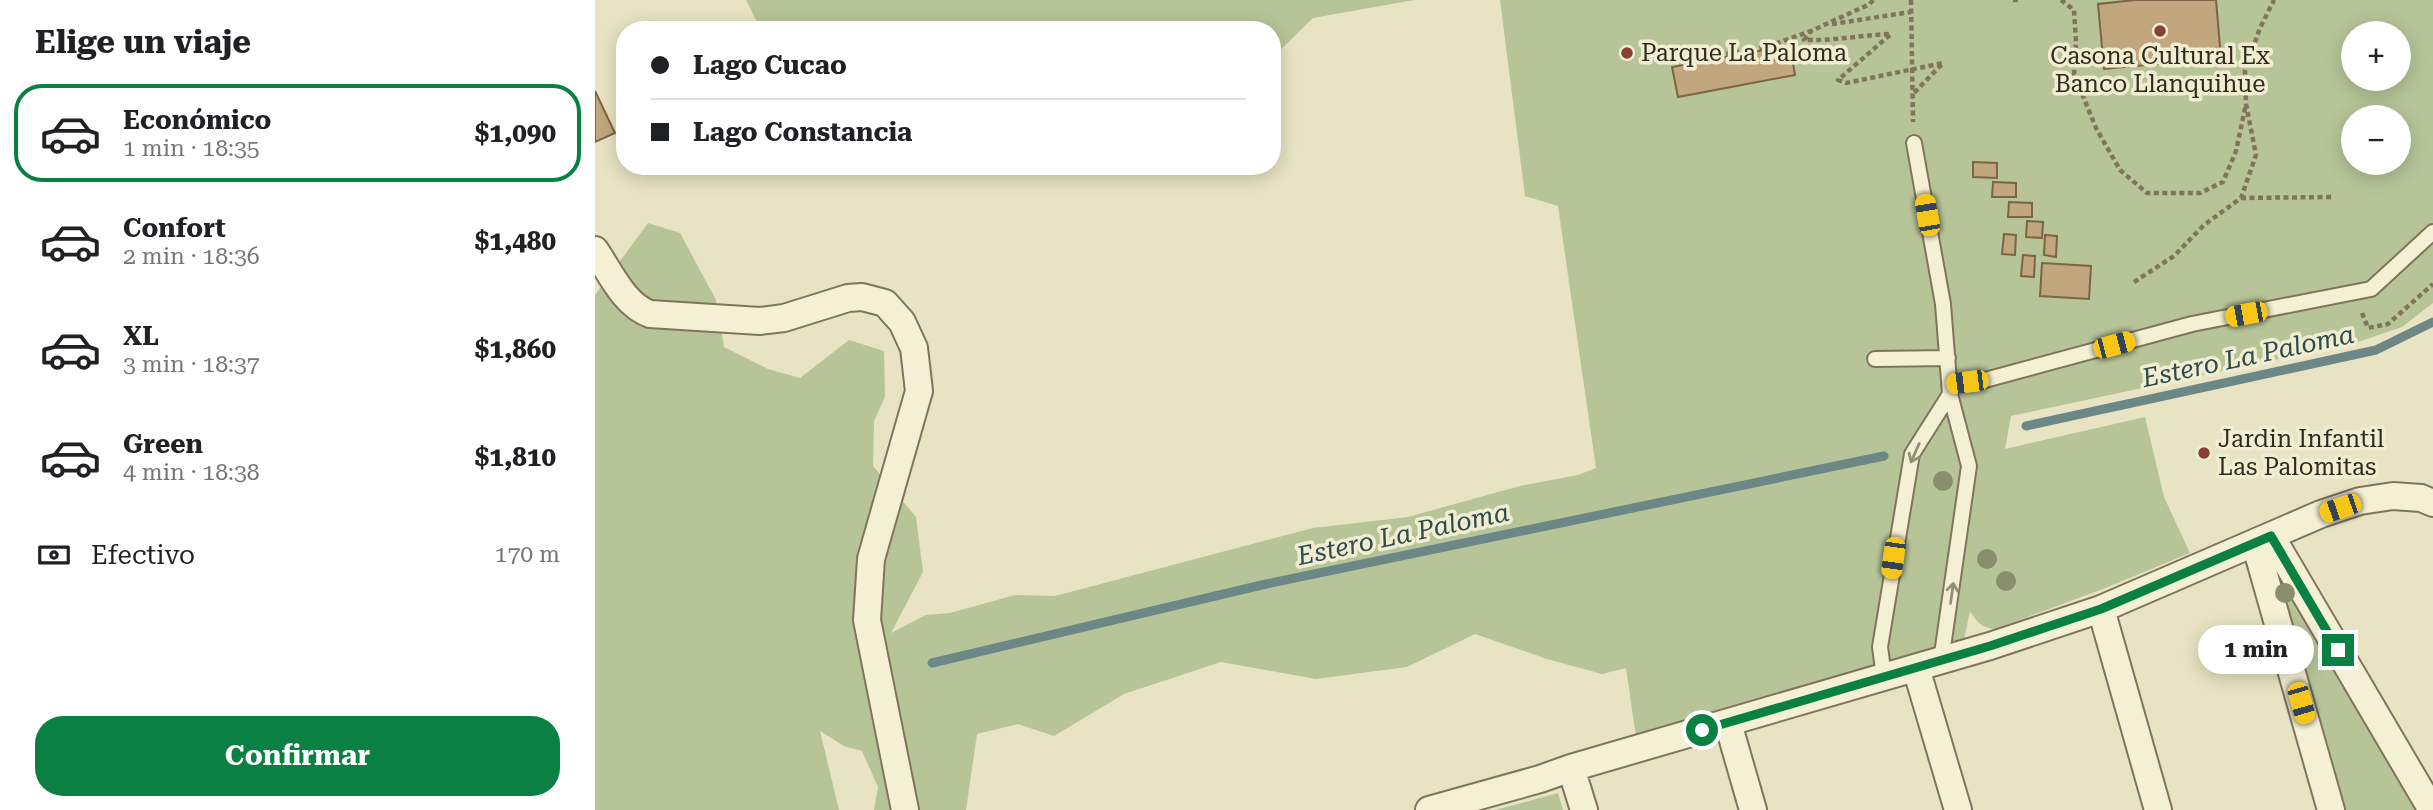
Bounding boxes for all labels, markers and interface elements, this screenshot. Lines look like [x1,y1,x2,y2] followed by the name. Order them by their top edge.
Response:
[2341,21,2411,175] map controls
[2341,21,2411,91] button: +
[35,23,251,61] text: Elige un viaje
[2152,23,2168,39] marker: Casona Cultural Ex Banco Llanquihue
[1641,39,1847,67] place label: Parque La Paloma
[2050,42,2270,98] place label: Casona Cultural Ex Banco Llanquihue
[1619,45,1635,61] marker: Parque La Paloma
[693,50,847,80] text: Lago Cucao
[39,102,102,165] icon: car
[123,105,271,135] text: Económico
[2341,105,2411,175] button: −
[693,117,912,147] text: Lago Constancia
[475,118,556,148] text: $1,090
[123,135,260,162] text: 1 min · 18:35
[1914,192,1941,238] car
[39,210,102,273] icon: car
[123,213,226,243] text: Confort
[475,226,556,256] text: $1,480
[123,243,260,270] text: 2 min · 18:36
[2224,300,2269,328] car
[39,318,102,381] icon: car
[2138,319,2357,393] water label: Estero La Paloma
[123,321,159,351] text: XL
[2091,329,2138,361] car
[475,334,556,364] text: $1,860
[123,351,260,378] text: 3 min · 18:37
[1945,369,1990,395] car
[2218,425,2384,481] place label: Jardin Infantil Las Palomitas
[39,426,102,489] icon: car
[123,429,203,459] text: Green
[475,442,556,472] text: $1,810
[1908,442,1921,463] one-way arrow
[2196,445,2212,461] marker: Jardin Infantil Las Palomitas
[123,459,260,486] text: 4 min · 18:38
[2317,491,2364,525] car
[1293,497,1512,571] water label: Estero La Paloma
[35,536,73,574] icon: cash
[1880,536,1907,580] car
[91,540,195,570] text: Efectivo
[495,541,560,568] text: 170 m
[1946,582,1959,605] one-way arrow
[2198,626,2313,674] callout: 1 min
[2322,634,2354,666] route end
[2224,636,2288,663] text: 1 min
[2286,680,2317,726] car
[1686,714,1718,746] route start
[35,716,560,796] button: Confirmar

